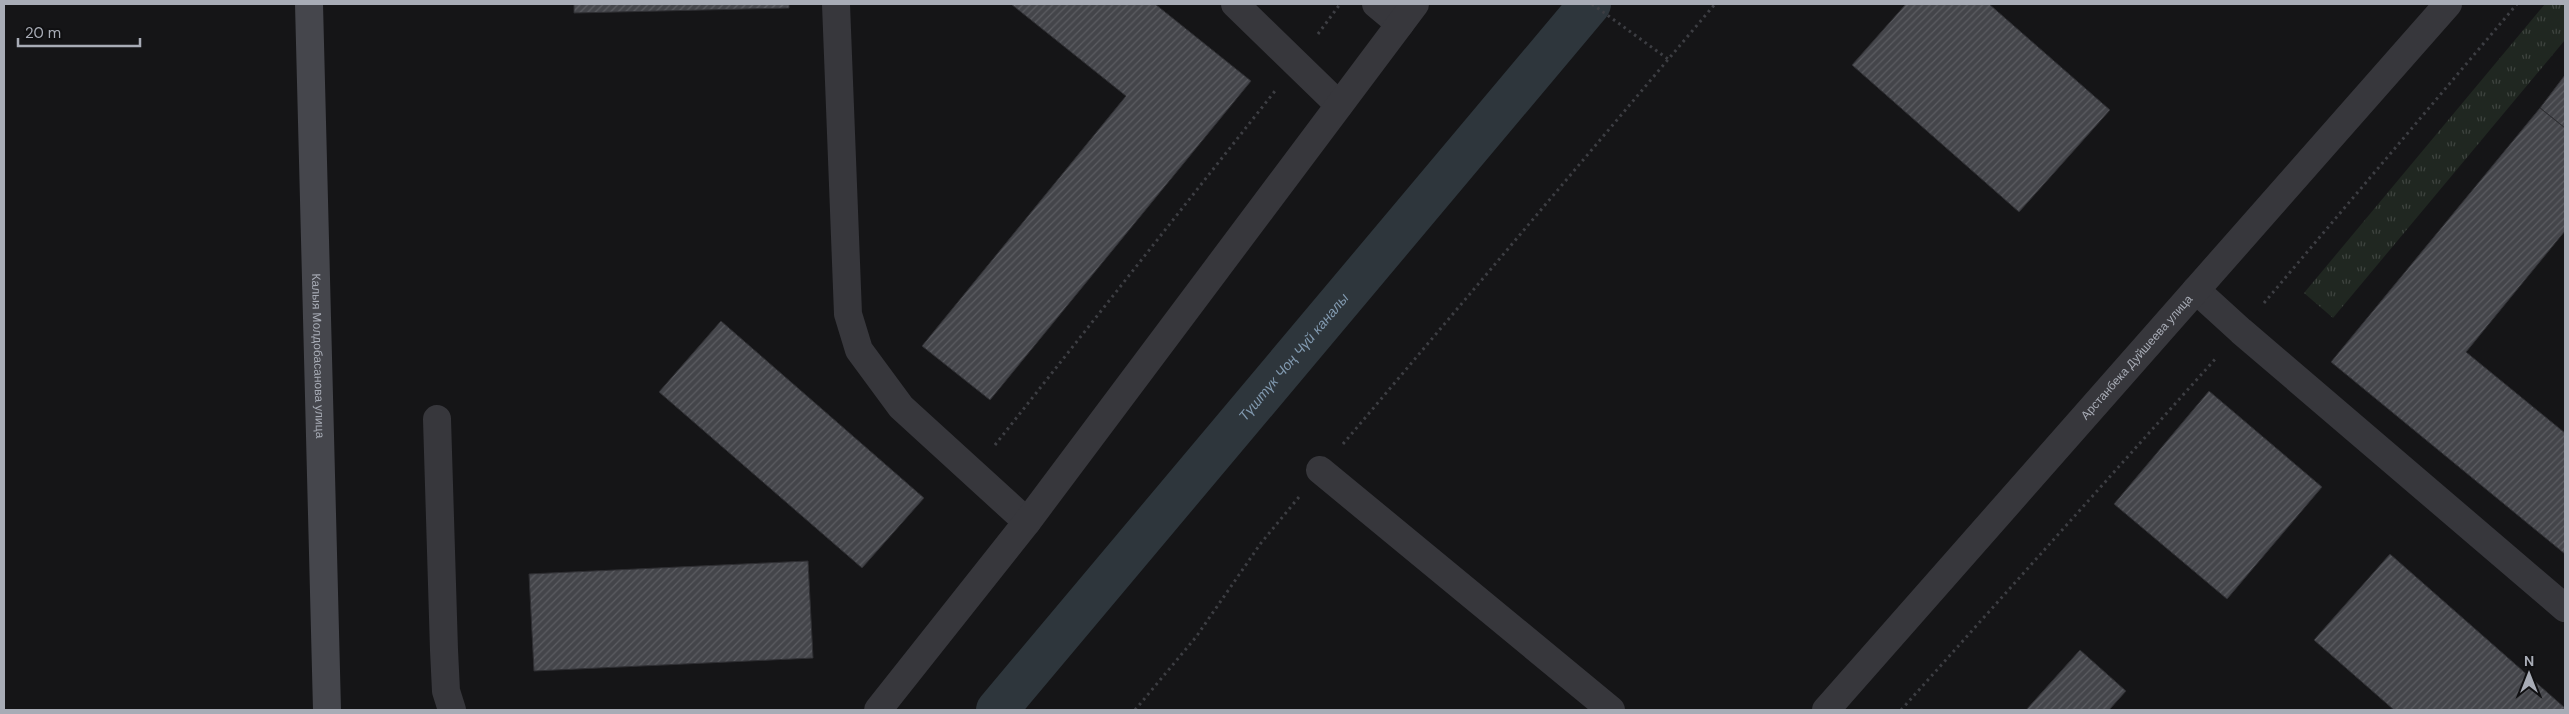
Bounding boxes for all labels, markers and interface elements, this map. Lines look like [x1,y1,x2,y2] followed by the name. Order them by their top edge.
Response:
[18,15,140,47] scale bar
[25,23,61,43] text: 20 m
[308,273,328,439] street label: Калыя Молдобасанова улица
[1235,289,1353,425] water label: Түштүк Чоң Чүй каналы
[2077,291,2196,423] street label: Арстанбека Дуйшеева улица
[2504,649,2554,699] north arrow
[2524,652,2534,670] text: N

